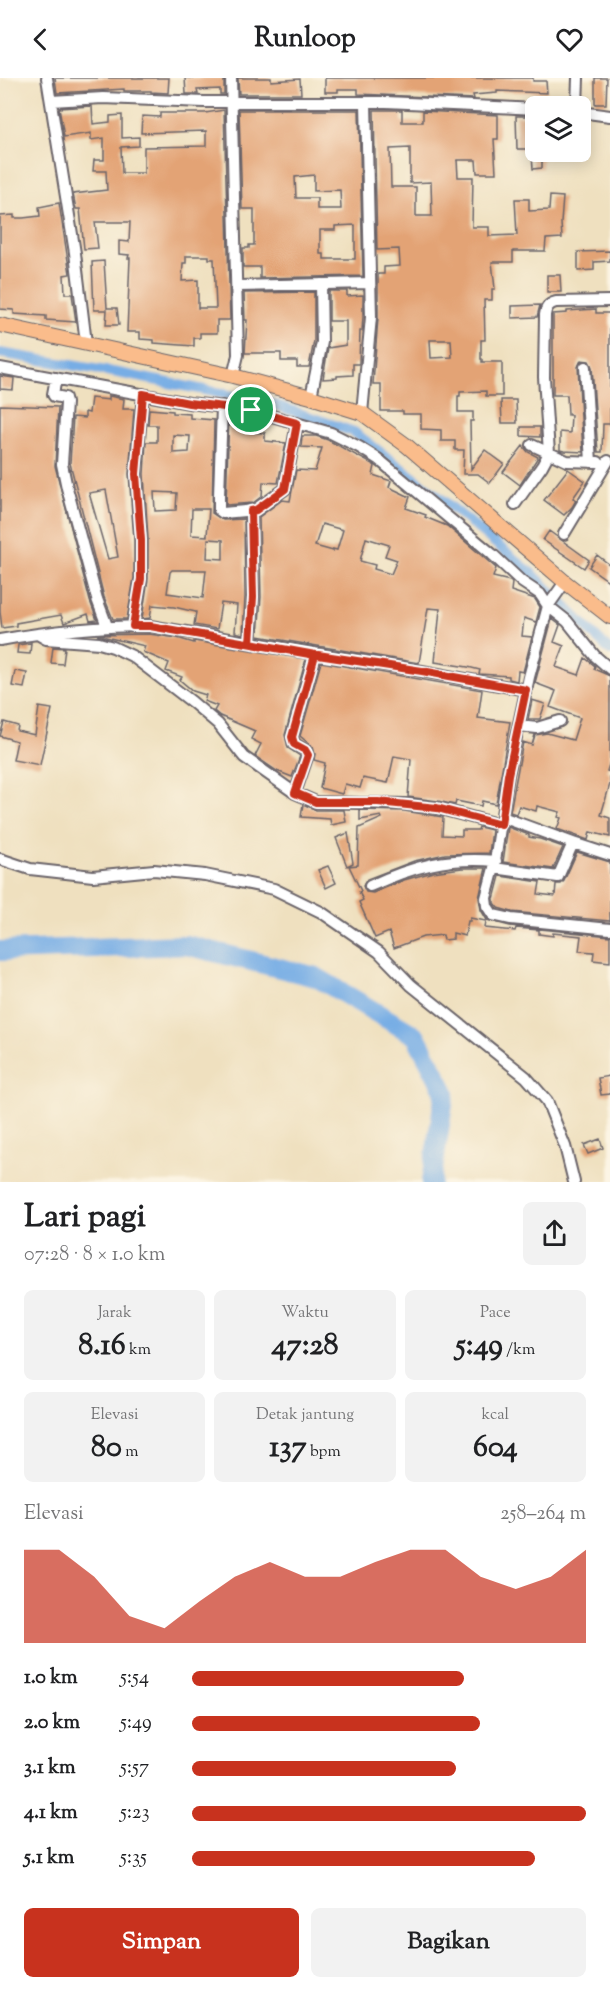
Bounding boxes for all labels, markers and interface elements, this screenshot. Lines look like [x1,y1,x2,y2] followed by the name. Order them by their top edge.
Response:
[254,20,356,59] text: Runloop
[24,23,57,56] icon: back
[553,23,586,56] icon: heart
[525,96,591,162] map controls
[525,96,591,162] button: layers
[225,384,276,435] pin
[234,393,267,426] icon: arrive
[24,1194,146,1242] text: Lari pagi
[523,1202,586,1265] button: share
[24,1241,165,1270] text: 07:28 · 8 × 1.0 km
[98,1302,132,1325] text: Jarak
[281,1302,329,1325] text: Waktu
[480,1302,511,1325] text: Pace
[78,1325,126,1368] text: 8.16
[271,1325,338,1368] text: 47:28
[455,1325,503,1368] text: 5:49
[126,1339,151,1362] text: km
[503,1339,535,1362] text: /km
[91,1404,139,1427] text: Elevasi
[256,1404,354,1427] text: Detak jantung
[482,1404,509,1427] text: kcal
[91,1427,122,1470] text: 80
[269,1427,307,1470] text: 137
[473,1427,518,1470] text: 604
[122,1441,138,1464] text: m
[307,1441,341,1464] text: bpm
[24,1500,84,1529] text: Elevasi
[500,1500,586,1529] text: 258–264 m
[24,1664,78,1693] text: 1.0 km
[120,1664,149,1693] text: 5:54
[24,1709,80,1738] text: 2.0 km
[120,1709,152,1738] text: 5:49
[24,1754,76,1783] text: 3.1 km
[120,1754,149,1783] text: 5:57
[24,1799,78,1828] text: 4.1 km
[120,1799,149,1828] text: 5:23
[24,1844,74,1873] text: 5.1 km
[120,1844,147,1873] text: 5:35
[24,1908,299,1977] button: Simpan
[311,1908,586,1977] button: Bagikan

